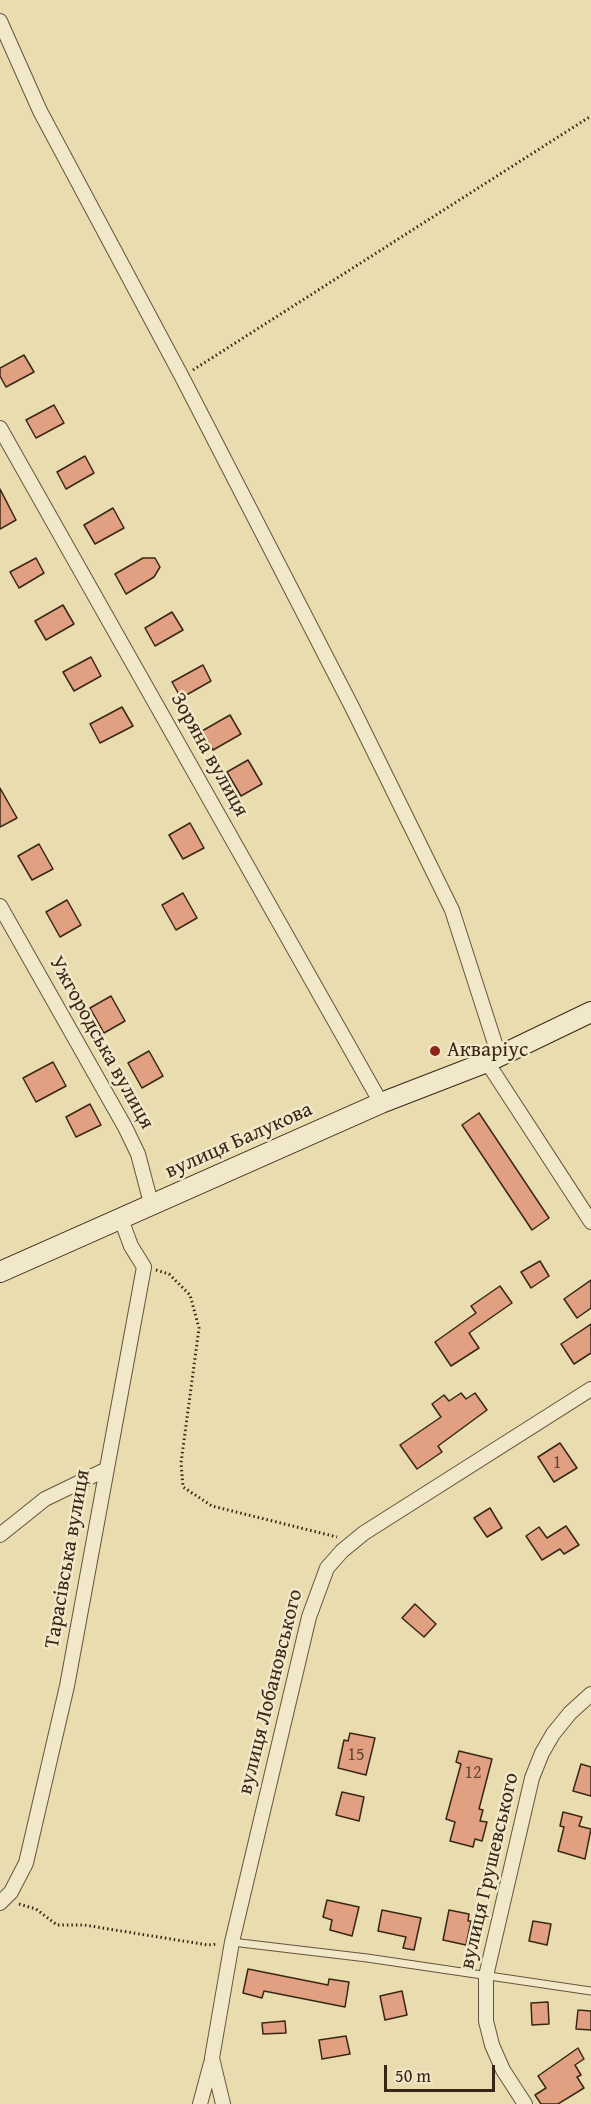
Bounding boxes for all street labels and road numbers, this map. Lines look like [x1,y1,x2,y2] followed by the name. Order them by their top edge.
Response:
[165,689,253,821] street label: Зоряна вулиця
[43,952,159,1134] street label: Ужгородська вулиця
[162,1097,316,1185] street label: вулиця Балукова
[40,1468,96,1650] street label: Тарасівська вулиця
[233,1587,309,1797] street label: вулиця Лобановського
[455,1770,525,1972] street label: вулиця Грушевського

